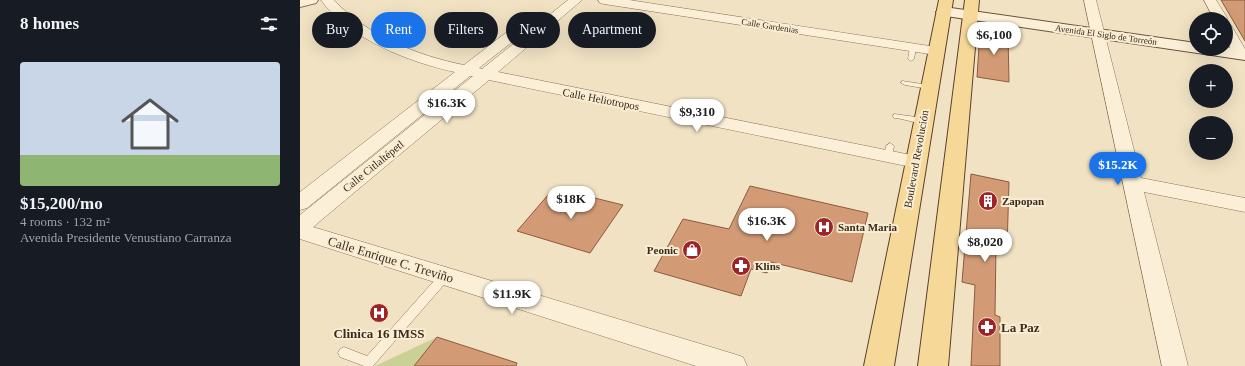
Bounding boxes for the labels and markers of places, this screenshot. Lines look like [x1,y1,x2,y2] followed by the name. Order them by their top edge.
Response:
[961,22,1027,56] pin: $6,100
[414,90,480,124] pin: $16.3K
[664,99,730,133] pin: $9,310
[1085,152,1151,186] pin: $15.2K
[547,186,595,220] pin: $18K
[977,190,999,212] building icon: Zapopan
[1002,195,1044,207] place label: Zapopan
[734,208,800,242] pin: $16.3K
[813,216,835,238] hospital icon: Santa Maria
[838,221,897,233] place label: Santa Maria
[952,229,1018,263] pin: $8,020
[681,239,703,261] shop icon: Peonic
[647,244,678,256] place label: Peonic
[730,255,752,277] pharmacy icon: Klins
[755,260,781,272] place label: Klins
[479,281,545,315] pin: $11.9K
[368,302,390,324] hospital icon: Clinica 16 IMSS
[976,316,998,338] pharmacy icon: La Paz
[1001,320,1040,335] place label: La Paz
[333,326,425,341] place label: Clinica 16 IMSS

